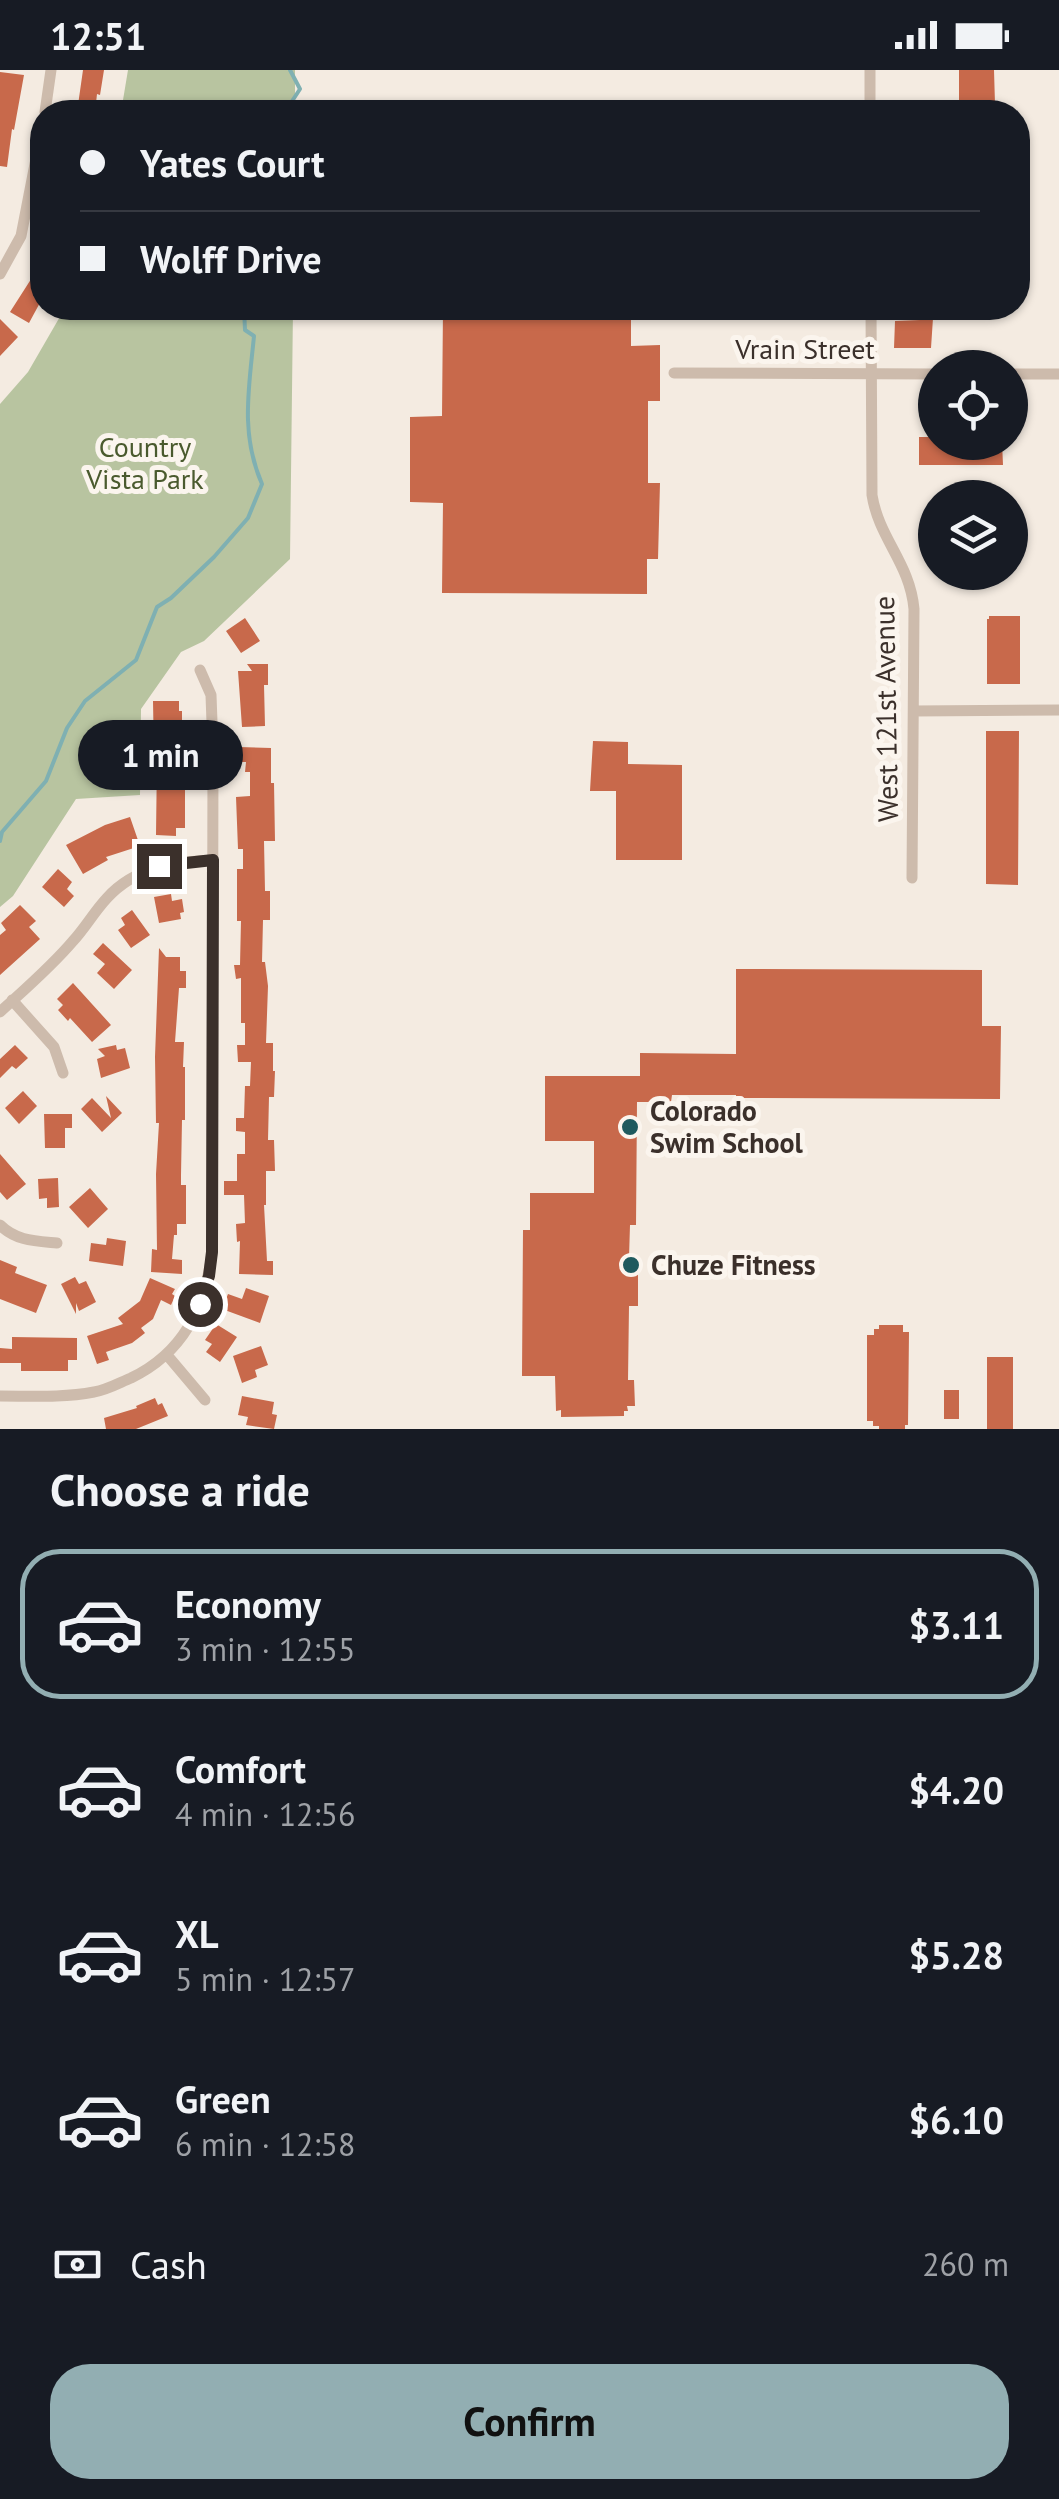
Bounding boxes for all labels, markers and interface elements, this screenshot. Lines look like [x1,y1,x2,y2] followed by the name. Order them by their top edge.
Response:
[50,11,146,60] text: 12:51
[140,138,325,187] text: Yates Court
[140,234,322,283] text: Wolff Drive
[734,330,875,367] street label: Vrain Street
[918,350,1028,590] map controls
[918,350,1028,460] button: locate
[85,428,204,497] park label: Country Vista Park
[918,480,1028,590] button: layers
[865,596,906,822] street label: West 121st Avenue
[76,721,242,791] callout: 1 min
[121,734,200,776] text: 1 min
[137,844,182,889] route end
[650,1092,803,1161] place label: Colorado Swim School
[619,1116,641,1138] marker: Colorado Swim School
[651,1246,816,1283] place label: Chuze Fitness
[620,1254,642,1276] marker: Chuze Fitness
[178,1282,223,1327] route start
[50,1460,310,1518] text: Choose a ride
[55,1579,145,1669] icon: car
[175,1579,321,1628] text: Economy
[908,1600,1004,1649] text: $3.11
[175,1628,355,1670] text: 3 min · 12:55
[55,1744,145,1834] icon: car
[175,1744,306,1793] text: Comfort
[908,1765,1004,1814] text: $4.20
[175,1793,355,1835] text: 4 min · 12:56
[55,1909,145,1999] icon: car
[175,1909,219,1958] text: XL
[908,1930,1004,1979] text: $5.28
[175,1958,355,2000] text: 5 min · 12:57
[55,2074,145,2164] icon: car
[175,2074,271,2123] text: Green
[908,2095,1004,2144] text: $6.10
[175,2123,355,2165] text: 6 min · 12:58
[50,2237,105,2292] icon: cash
[130,2240,207,2289] text: Cash
[922,2243,1009,2285] text: 260 m
[50,2364,1009,2479] button: Confirm

